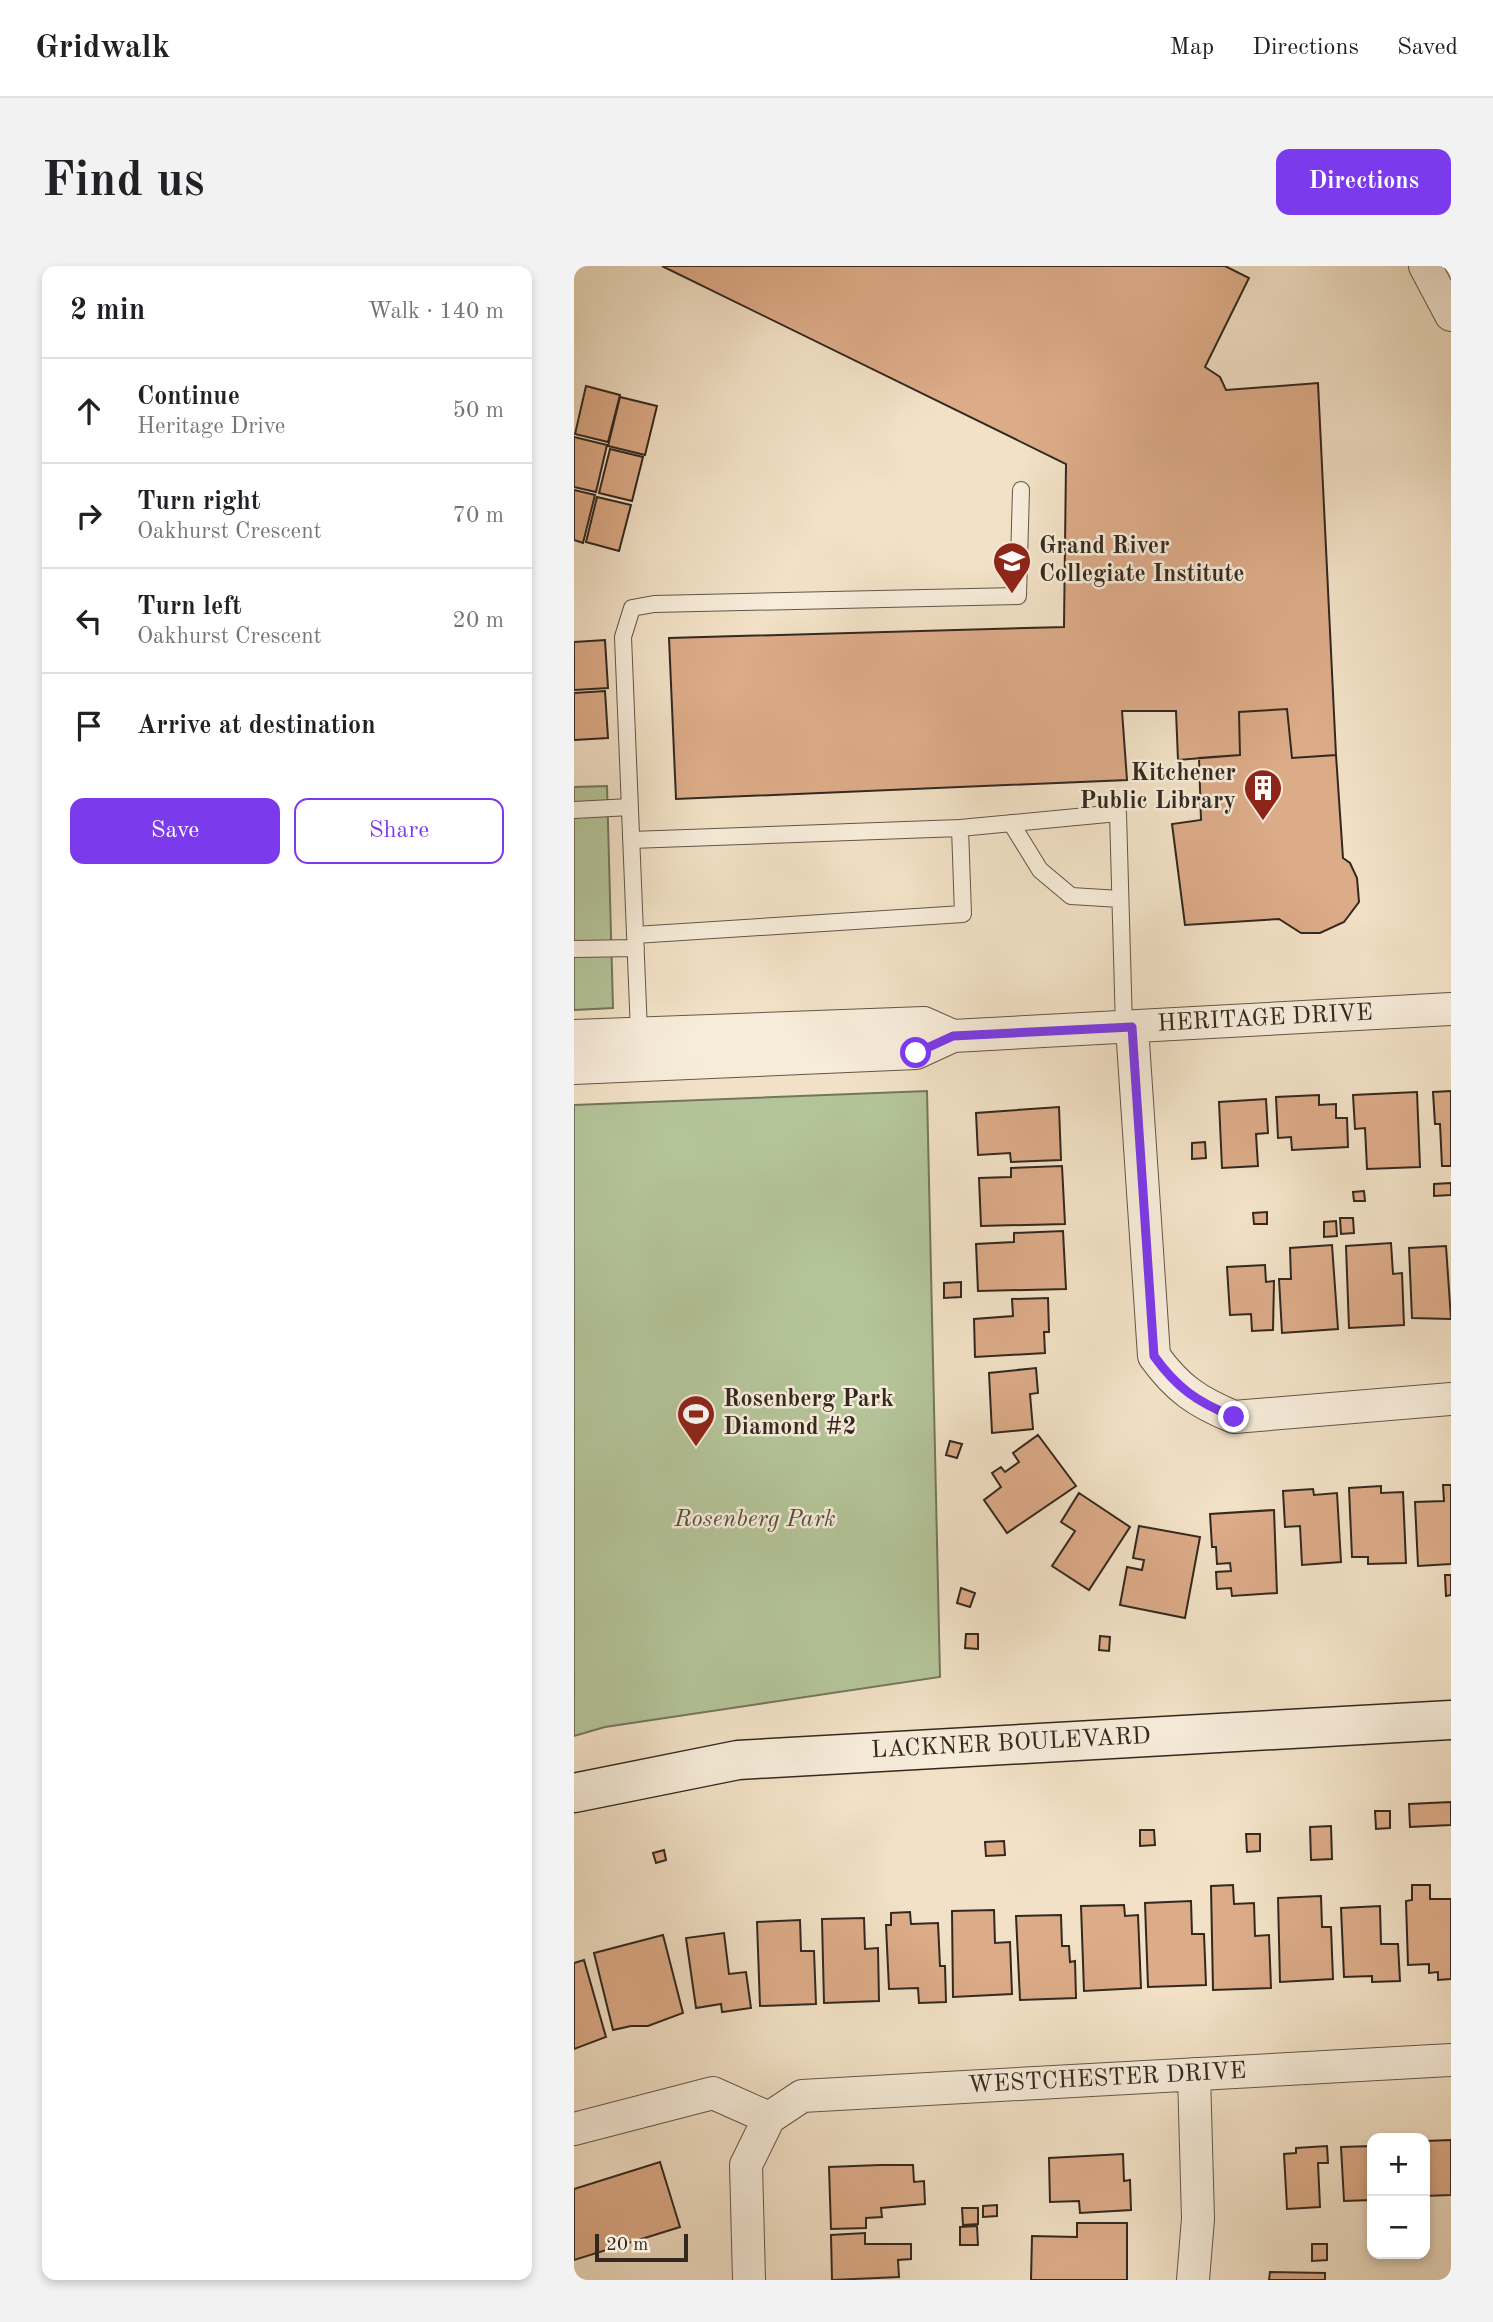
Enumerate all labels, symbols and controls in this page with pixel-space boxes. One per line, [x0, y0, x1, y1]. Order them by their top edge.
text: Gridwalk [35, 32, 170, 65]
text: Map [1170, 36, 1214, 60]
text: Directions [1252, 36, 1359, 60]
text: Saved [1397, 36, 1458, 60]
button: Directions [1276, 149, 1451, 215]
text: Find us [42, 158, 205, 207]
text: 2 min [70, 296, 145, 326]
text: Walk · 140 m [368, 300, 504, 323]
text: Continue [137, 384, 240, 410]
icon: ahead [70, 392, 108, 430]
text: 50 m [453, 399, 504, 422]
text: Heritage Drive [137, 415, 285, 438]
text: Turn right [137, 489, 260, 515]
icon: right [70, 497, 108, 535]
text: 70 m [453, 504, 504, 527]
text: Oakhurst Crescent [137, 520, 322, 543]
place label: Grand River Collegiate Institute [1039, 535, 1245, 587]
school or university icon: Grand River Collegiate Institute [991, 540, 1033, 595]
text: Turn left [137, 594, 242, 620]
icon: left [70, 602, 108, 640]
text: 20 m [453, 609, 504, 632]
text: Oakhurst Crescent [137, 625, 322, 648]
icon: arrive [70, 707, 108, 745]
text: Arrive at destination [137, 713, 376, 739]
place label: Kitchener Public Library [1079, 762, 1236, 814]
building icon: Kitchener Public Library [1242, 767, 1284, 822]
button: Save [70, 798, 280, 864]
button: Share [294, 798, 504, 864]
street label: HERITAGE DRIVE [1157, 1001, 1373, 1037]
route start [900, 1037, 931, 1068]
place label: Rosenberg Park Diamond #2 [723, 1388, 894, 1440]
sports icon: Rosenberg Park Diamond #2 [675, 1393, 717, 1448]
route end [1218, 1401, 1249, 1432]
park label: Rosenberg Park [673, 1508, 836, 1532]
street label: LACKNER BOULEVARD [871, 1725, 1151, 1763]
street label: WESTCHESTER DRIVE [967, 2060, 1247, 2098]
map controls [1367, 2133, 1430, 2259]
button: + [1367, 2133, 1430, 2196]
button: − [1367, 2196, 1430, 2259]
scale bar [595, 2231, 688, 2263]
text: 20 m [606, 2236, 648, 2255]

